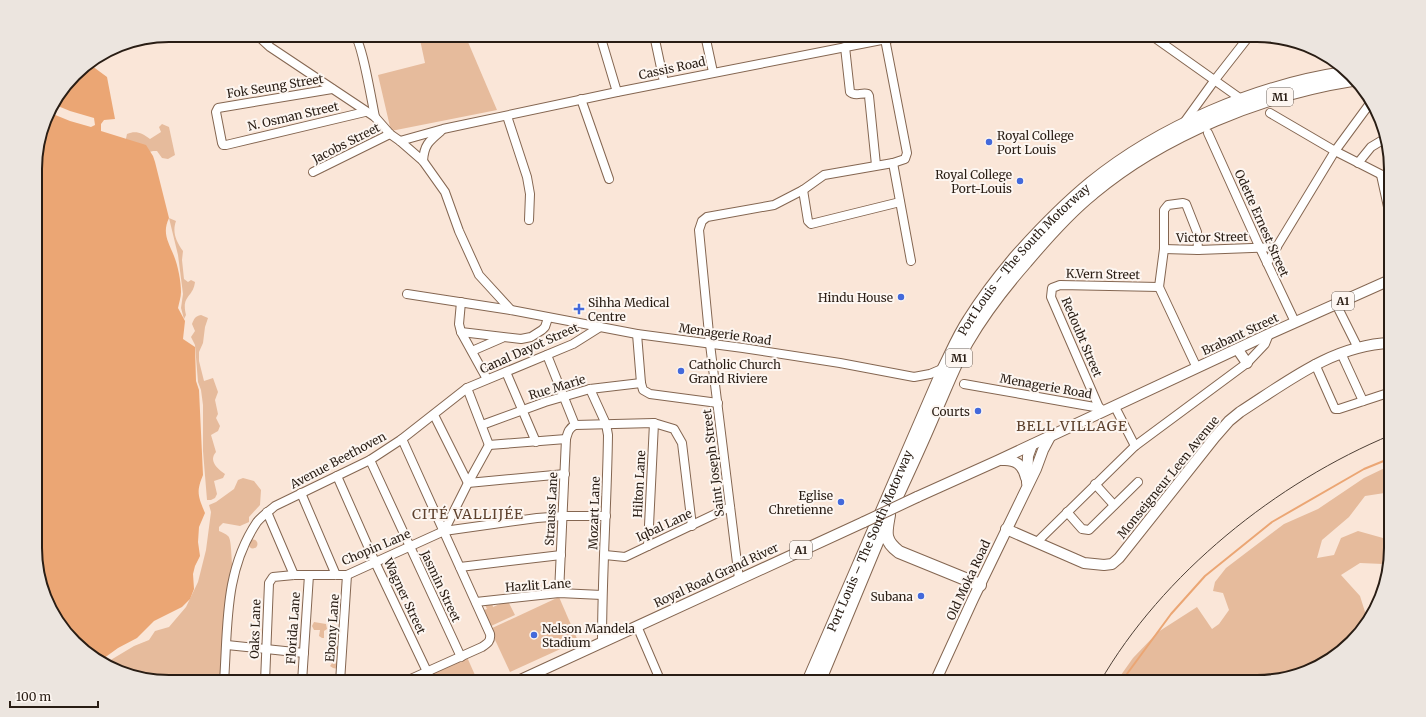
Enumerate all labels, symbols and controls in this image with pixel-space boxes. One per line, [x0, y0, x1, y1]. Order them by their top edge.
street label: Cassis Road [637, 54, 707, 82]
street label: Fok Seung Street [226, 71, 325, 101]
road number: M1 [1267, 88, 1293, 106]
street label: N. Osman Street [246, 98, 340, 134]
street label: Jacobs Street [309, 119, 383, 167]
place label: Royal College Port Louis [997, 128, 1074, 157]
marker: Royal College Port Louis [984, 137, 994, 147]
place label: Royal College Port-Louis [935, 167, 1012, 196]
street label: Odette Ernest Street [1232, 167, 1293, 279]
marker: Royal College Port-Louis [1015, 176, 1025, 186]
street label: Port Louis – The South Motorway [954, 180, 1093, 338]
street label: Victor Street [1175, 229, 1248, 245]
street label: K.Vern Street [1066, 266, 1141, 282]
place label: Hindu House [818, 290, 893, 305]
marker: Hindu House [896, 292, 906, 302]
road number: A1 [1332, 292, 1354, 310]
place label: Sihha Medical Centre [588, 295, 670, 324]
street label: Redoubt Street [1058, 295, 1106, 380]
marker: Sihha Medical Centre [573, 303, 585, 315]
street label: Brabant Street [1199, 310, 1281, 358]
street label: Canal Dayot Street [477, 319, 581, 376]
street label: Menagerie Road [678, 320, 772, 348]
road number: M1 [946, 349, 972, 367]
place label: Catholic Church Grand Riviere [689, 357, 781, 386]
marker: Catholic Church Grand Riviere [676, 366, 686, 376]
street label: Rue Marie [527, 371, 587, 403]
street label: Menagerie Road [999, 371, 1093, 401]
place label: Courts [932, 404, 970, 419]
marker: Courts [973, 406, 983, 416]
street label: Saint Joseph Street [699, 408, 727, 518]
street label: Monseigneur Leen Avenue [1114, 413, 1222, 541]
district label: BELL VILLAGE [1016, 417, 1128, 435]
street label: Avenue Beethoven [287, 428, 389, 492]
street label: Port Louis – The South Motorway [823, 448, 915, 634]
street label: Hilton Lane [630, 450, 648, 518]
street label: Strauss Lane [542, 472, 560, 546]
street label: Mozart Lane [585, 476, 603, 550]
place label: Eglise Chretienne [769, 488, 833, 517]
marker: Eglise Chretienne [836, 497, 846, 507]
district label: CITÉ VALLIJÉE [412, 505, 524, 523]
street label: Iqbal Lane [634, 506, 694, 544]
street label: Chopin Lane [339, 526, 413, 568]
street label: Old Moka Road [943, 537, 993, 623]
street label: Royal Road Grand River [651, 539, 781, 610]
road number: A1 [790, 541, 812, 559]
street label: Jasmin Street [417, 547, 464, 624]
street label: Wagner Street [380, 555, 429, 637]
street label: Hazlit Lane [505, 575, 571, 595]
place label: Subana [871, 589, 914, 604]
street label: Florida Lane [283, 591, 303, 665]
marker: Subana [916, 591, 926, 601]
street label: Ebony Lane [322, 594, 342, 662]
street label: Oaks Lane [246, 599, 264, 659]
place label: Nelson Mandela Stadium [542, 621, 635, 650]
marker: Nelson Mandela Stadium [529, 630, 539, 640]
scale bar [10, 683, 98, 709]
text: 100 m [16, 689, 51, 704]

